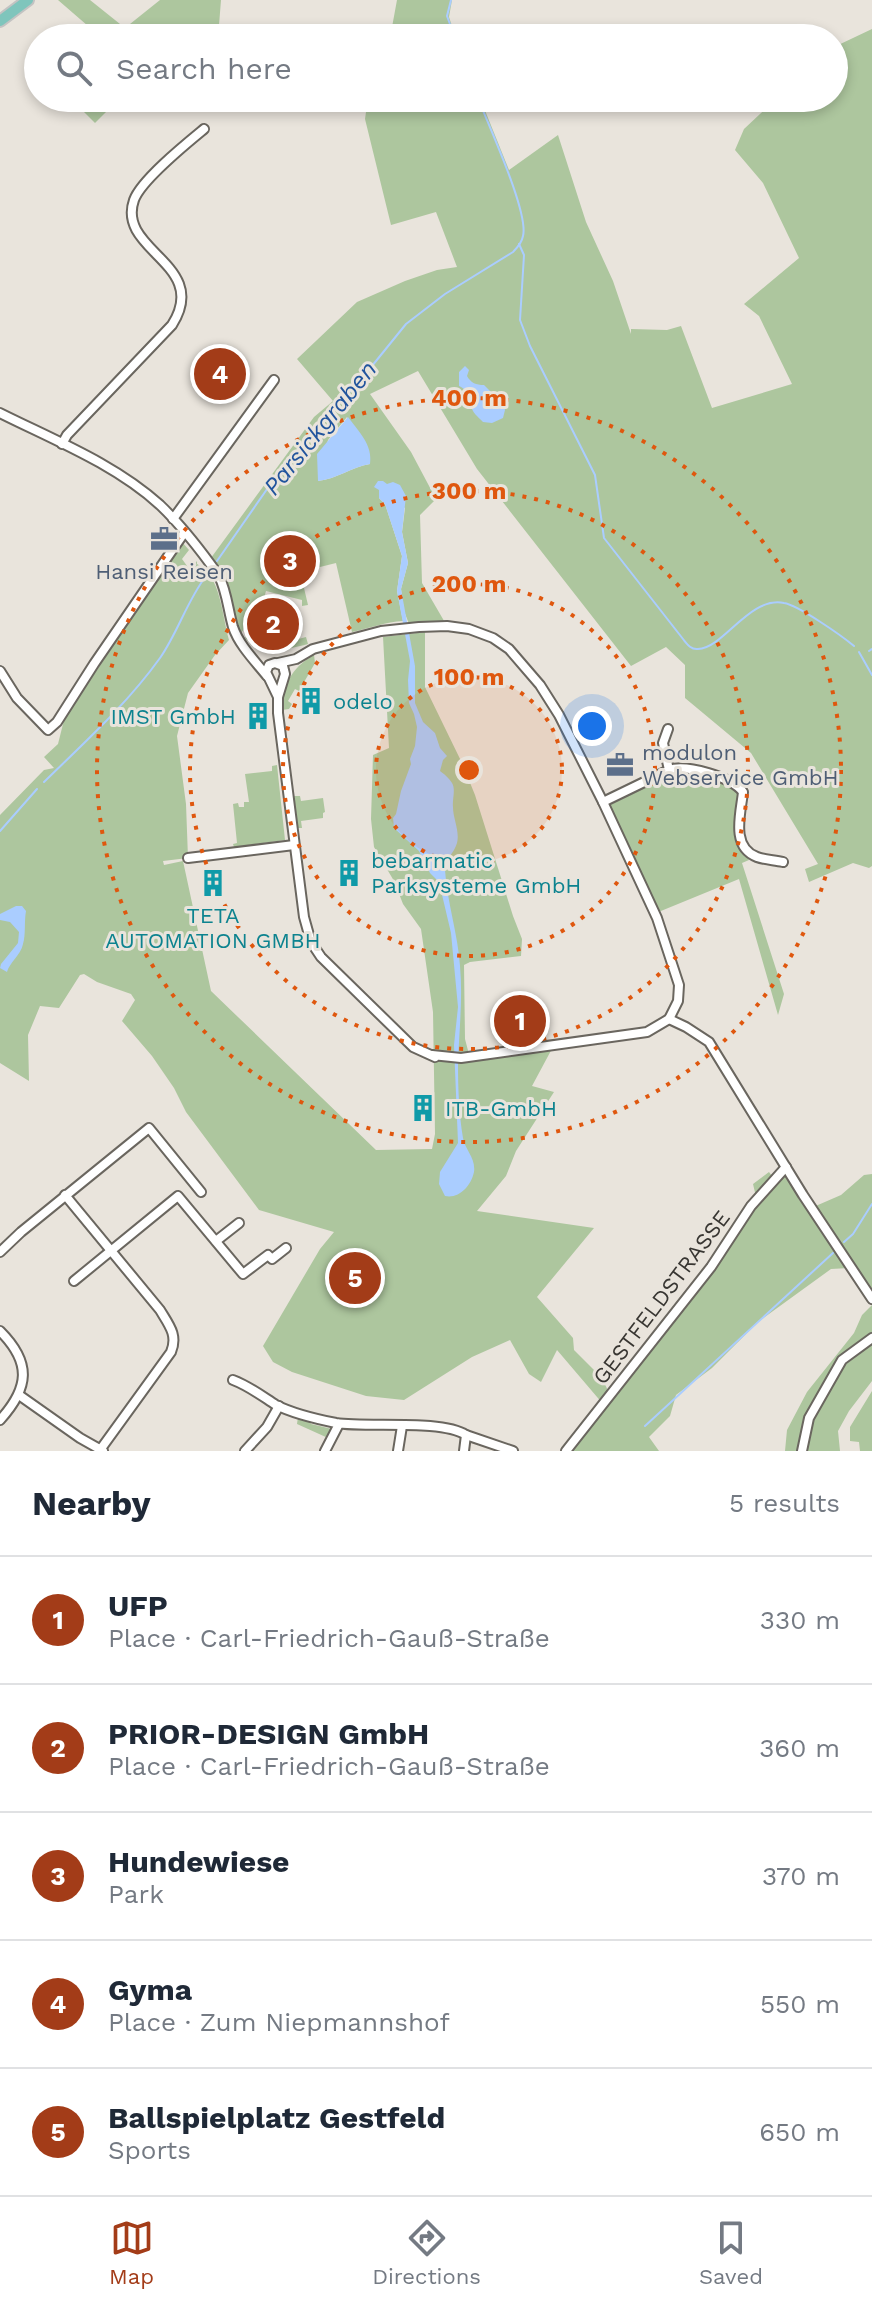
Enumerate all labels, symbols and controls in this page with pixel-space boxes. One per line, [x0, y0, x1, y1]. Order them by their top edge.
search box [24, 24, 848, 112]
icon: search [52, 46, 96, 90]
text: Search here [116, 51, 292, 86]
pin: 4 [194, 344, 246, 404]
water label: Parsickgraben [258, 356, 382, 500]
text: 400 m [431, 384, 507, 412]
text: 300 m [432, 477, 506, 505]
office icon: Hansi Reisen [149, 524, 179, 554]
pin: 3 [264, 531, 316, 591]
place label: Hansi Reisen [95, 559, 233, 584]
text: 200 m [432, 570, 506, 598]
pin: 2 [247, 594, 299, 654]
text: 100 m [434, 663, 504, 691]
building icon: odelo [296, 686, 326, 716]
place label: odelo [333, 689, 393, 714]
building icon: IMST GmbH [243, 701, 273, 731]
place label: IMST GmbH [110, 704, 236, 729]
your location [572, 706, 612, 746]
place label: modulon Webservice GmbH [642, 740, 839, 790]
office icon: modulon Webservice GmbH [605, 750, 635, 780]
centre of rings [455, 756, 483, 784]
place label: bebarmatic Parksysteme GmbH [371, 848, 581, 898]
building icon: bebarmatic Parksysteme GmbH [334, 858, 364, 888]
building icon: TETA AUTOMATION GMBH [198, 868, 228, 898]
place label: TETA AUTOMATION GMBH [105, 903, 321, 953]
pin: 1 [494, 991, 546, 1051]
building icon: ITB-GmbH [408, 1093, 438, 1123]
place label: ITB-GmbH [445, 1096, 557, 1121]
street label: GESTFELDSTRASSE [588, 1205, 735, 1389]
pin: 5 [329, 1248, 381, 1308]
text: Nearby [32, 1483, 151, 1523]
text: 5 results [729, 1488, 840, 1518]
text: UFP [108, 1588, 168, 1623]
text: 1 [52, 1605, 64, 1635]
text: 330 m [760, 1605, 840, 1635]
text: Place · Carl-Friedrich-Gauß-Straße [108, 1623, 550, 1653]
text: PRIOR-DESIGN GmbH [108, 1716, 429, 1751]
text: 2 [50, 1733, 66, 1763]
text: 360 m [759, 1733, 840, 1763]
text: Place · Carl-Friedrich-Gauß-Straße [108, 1751, 550, 1781]
text: Hundewiese [108, 1844, 289, 1879]
text: 3 [50, 1861, 66, 1891]
text: 370 m [762, 1861, 840, 1891]
text: Park [108, 1879, 164, 1909]
text: Gyma [108, 1972, 192, 2007]
text: 4 [50, 1989, 66, 2019]
text: 550 m [760, 1989, 840, 2019]
text: Place · Zum Niepmannshof [108, 2007, 450, 2037]
text: Ballspielplatz Gestfeld [108, 2100, 445, 2135]
text: 5 [50, 2117, 66, 2147]
text: 650 m [759, 2117, 840, 2147]
text: Sports [108, 2135, 191, 2165]
tab: Map [109, 2216, 154, 2289]
tab: Directions [372, 2216, 481, 2289]
tab: Saved [699, 2216, 763, 2289]

